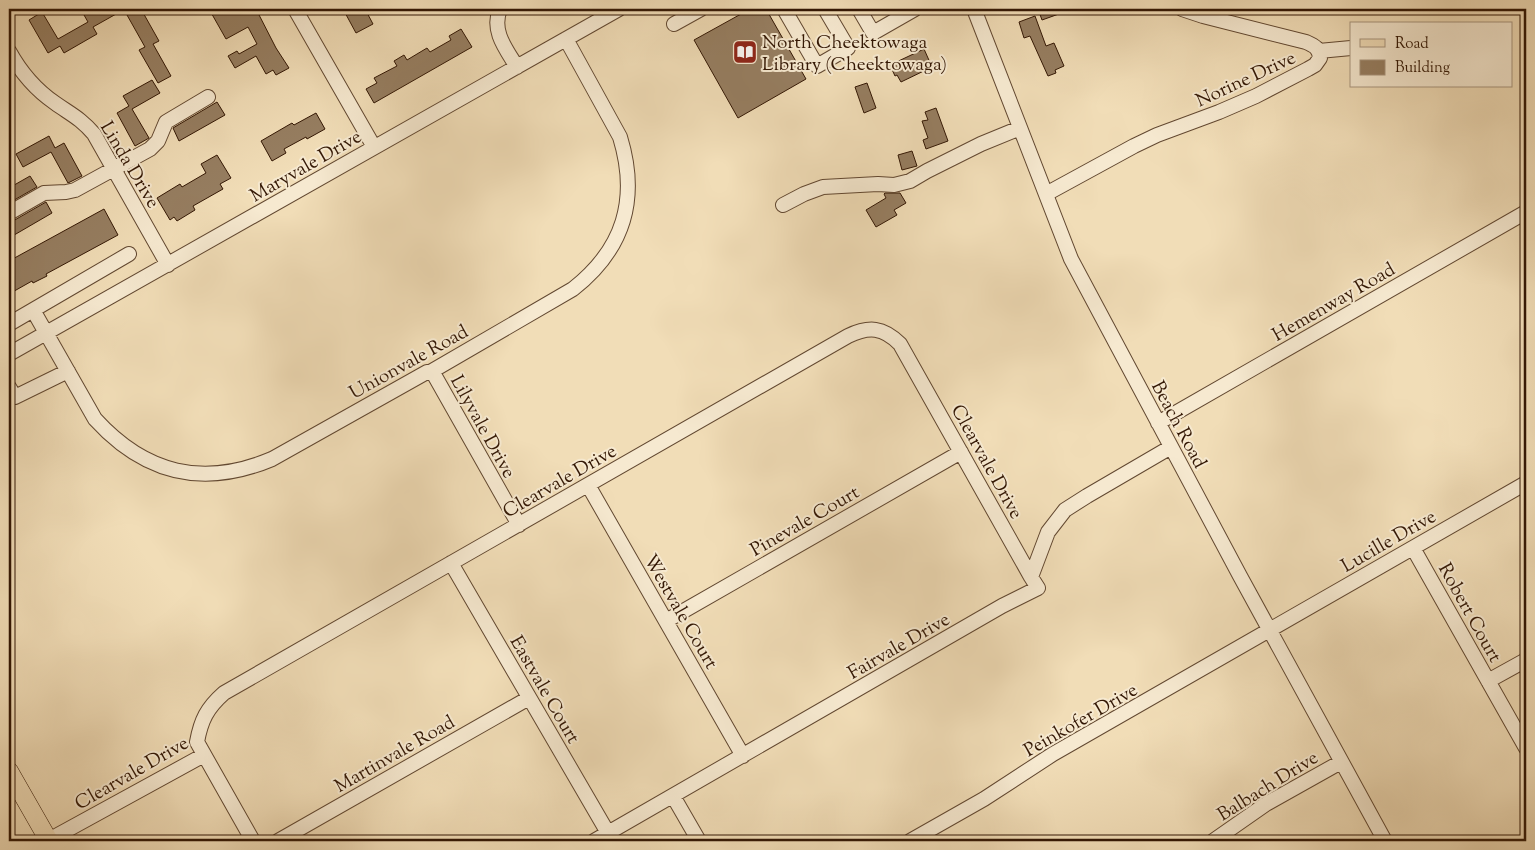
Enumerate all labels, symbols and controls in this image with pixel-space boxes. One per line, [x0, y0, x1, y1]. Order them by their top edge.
legend [1350, 22, 1512, 88]
place label: North Cheektowaga Library (Cheektowaga) [762, 30, 947, 79]
text: Road [1395, 34, 1429, 55]
library icon: North Cheektowaga Library (Cheektowaga) [732, 39, 758, 65]
street label: Norine Drive [1192, 45, 1301, 115]
text: Building [1395, 58, 1450, 79]
street label: Linda Drive [92, 117, 166, 214]
street label: Maryvale Drive [245, 124, 367, 210]
street label: Hemenway Road [1268, 257, 1401, 349]
street label: Unionvale Road [345, 319, 474, 407]
street label: Lilyvale Drive [442, 371, 521, 484]
street label: Beach Road [1143, 377, 1212, 474]
street label: Clearvale Drive [943, 400, 1029, 525]
street label: Clearvale Drive [498, 439, 622, 526]
street label: Pinevale Court [746, 480, 865, 564]
street label: Lucille Drive [1337, 504, 1442, 580]
street label: Westvale Court [636, 550, 724, 675]
street label: Robert Court [1430, 559, 1508, 668]
street label: Fairvale Drive [843, 607, 955, 687]
street label: Eastvale Court [502, 631, 586, 750]
street label: Peinkofer Drive [1019, 677, 1143, 765]
street label: Martinvale Road [330, 710, 461, 801]
street label: Clearvale Drive [70, 731, 194, 818]
street label: Balbach Drive [1213, 745, 1324, 829]

